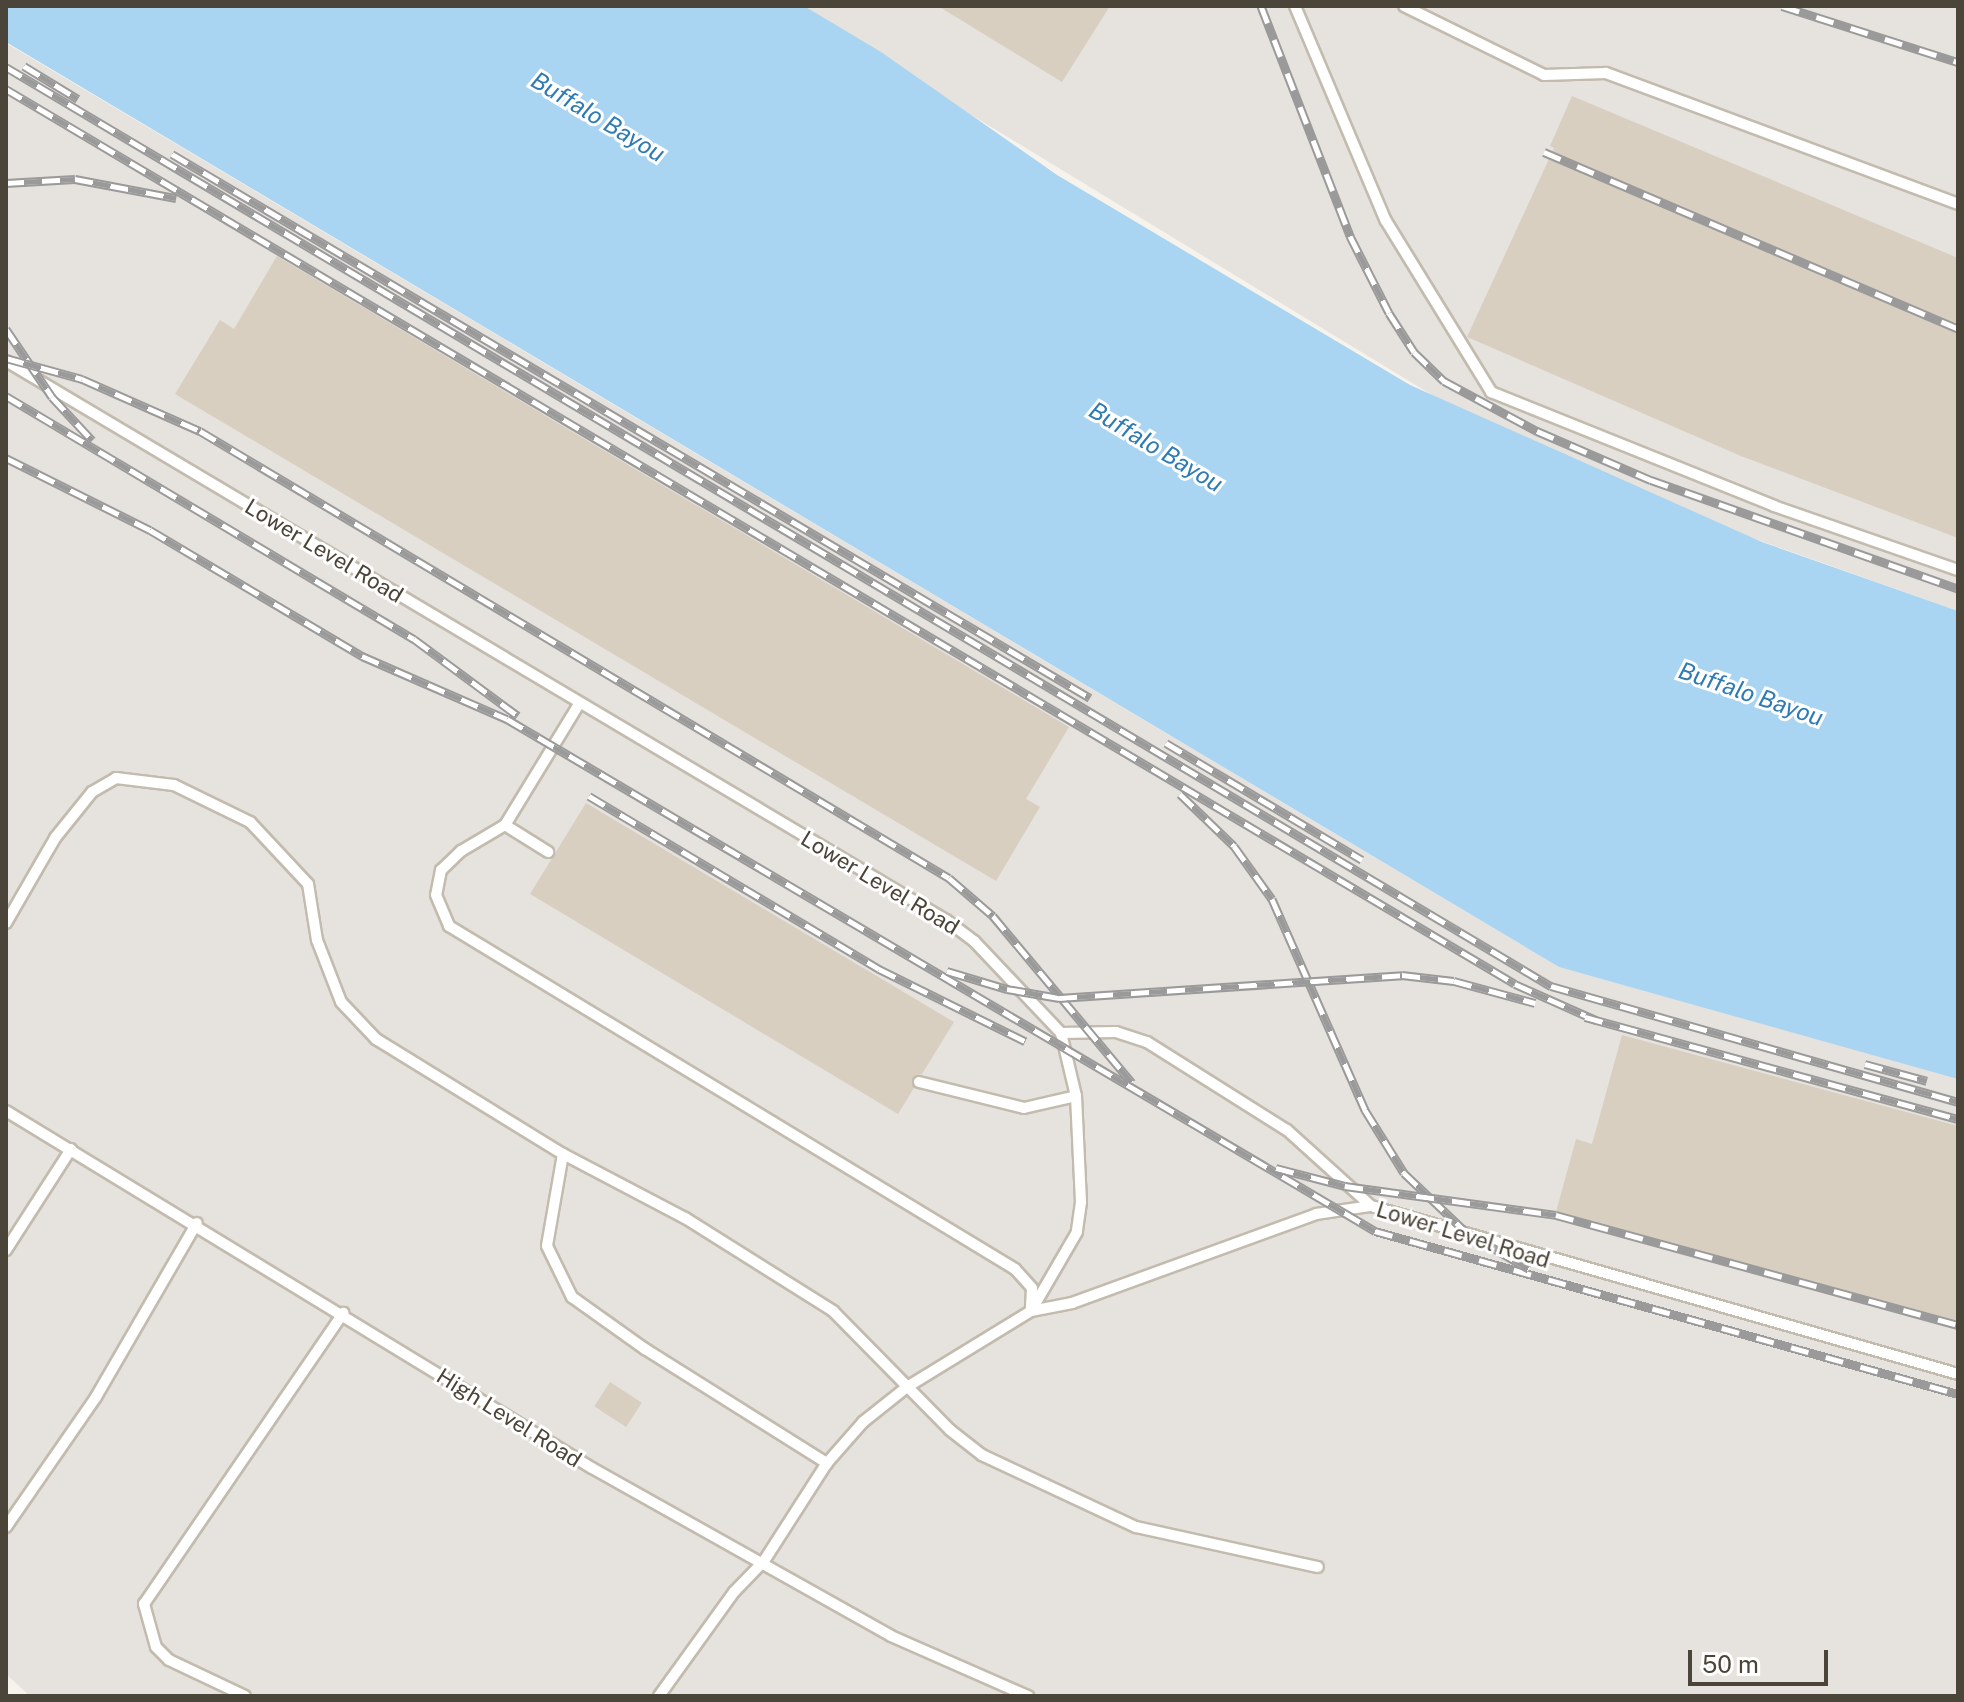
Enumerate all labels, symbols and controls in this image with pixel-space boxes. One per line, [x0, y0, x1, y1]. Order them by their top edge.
water label: Buffalo Bayou [526, 66, 670, 168]
water label: Buffalo Bayou [1084, 396, 1228, 498]
street label: Lower Level Road [240, 493, 408, 609]
water label: Buffalo Bayou [1675, 656, 1827, 732]
street label: Lower Level Road [796, 825, 964, 941]
street label: Lower Level Road [1373, 1196, 1553, 1274]
street label: High Level Road [432, 1363, 586, 1473]
scale bar [1692, 1634, 1832, 1684]
text: 50 m [1702, 1650, 1759, 1678]

